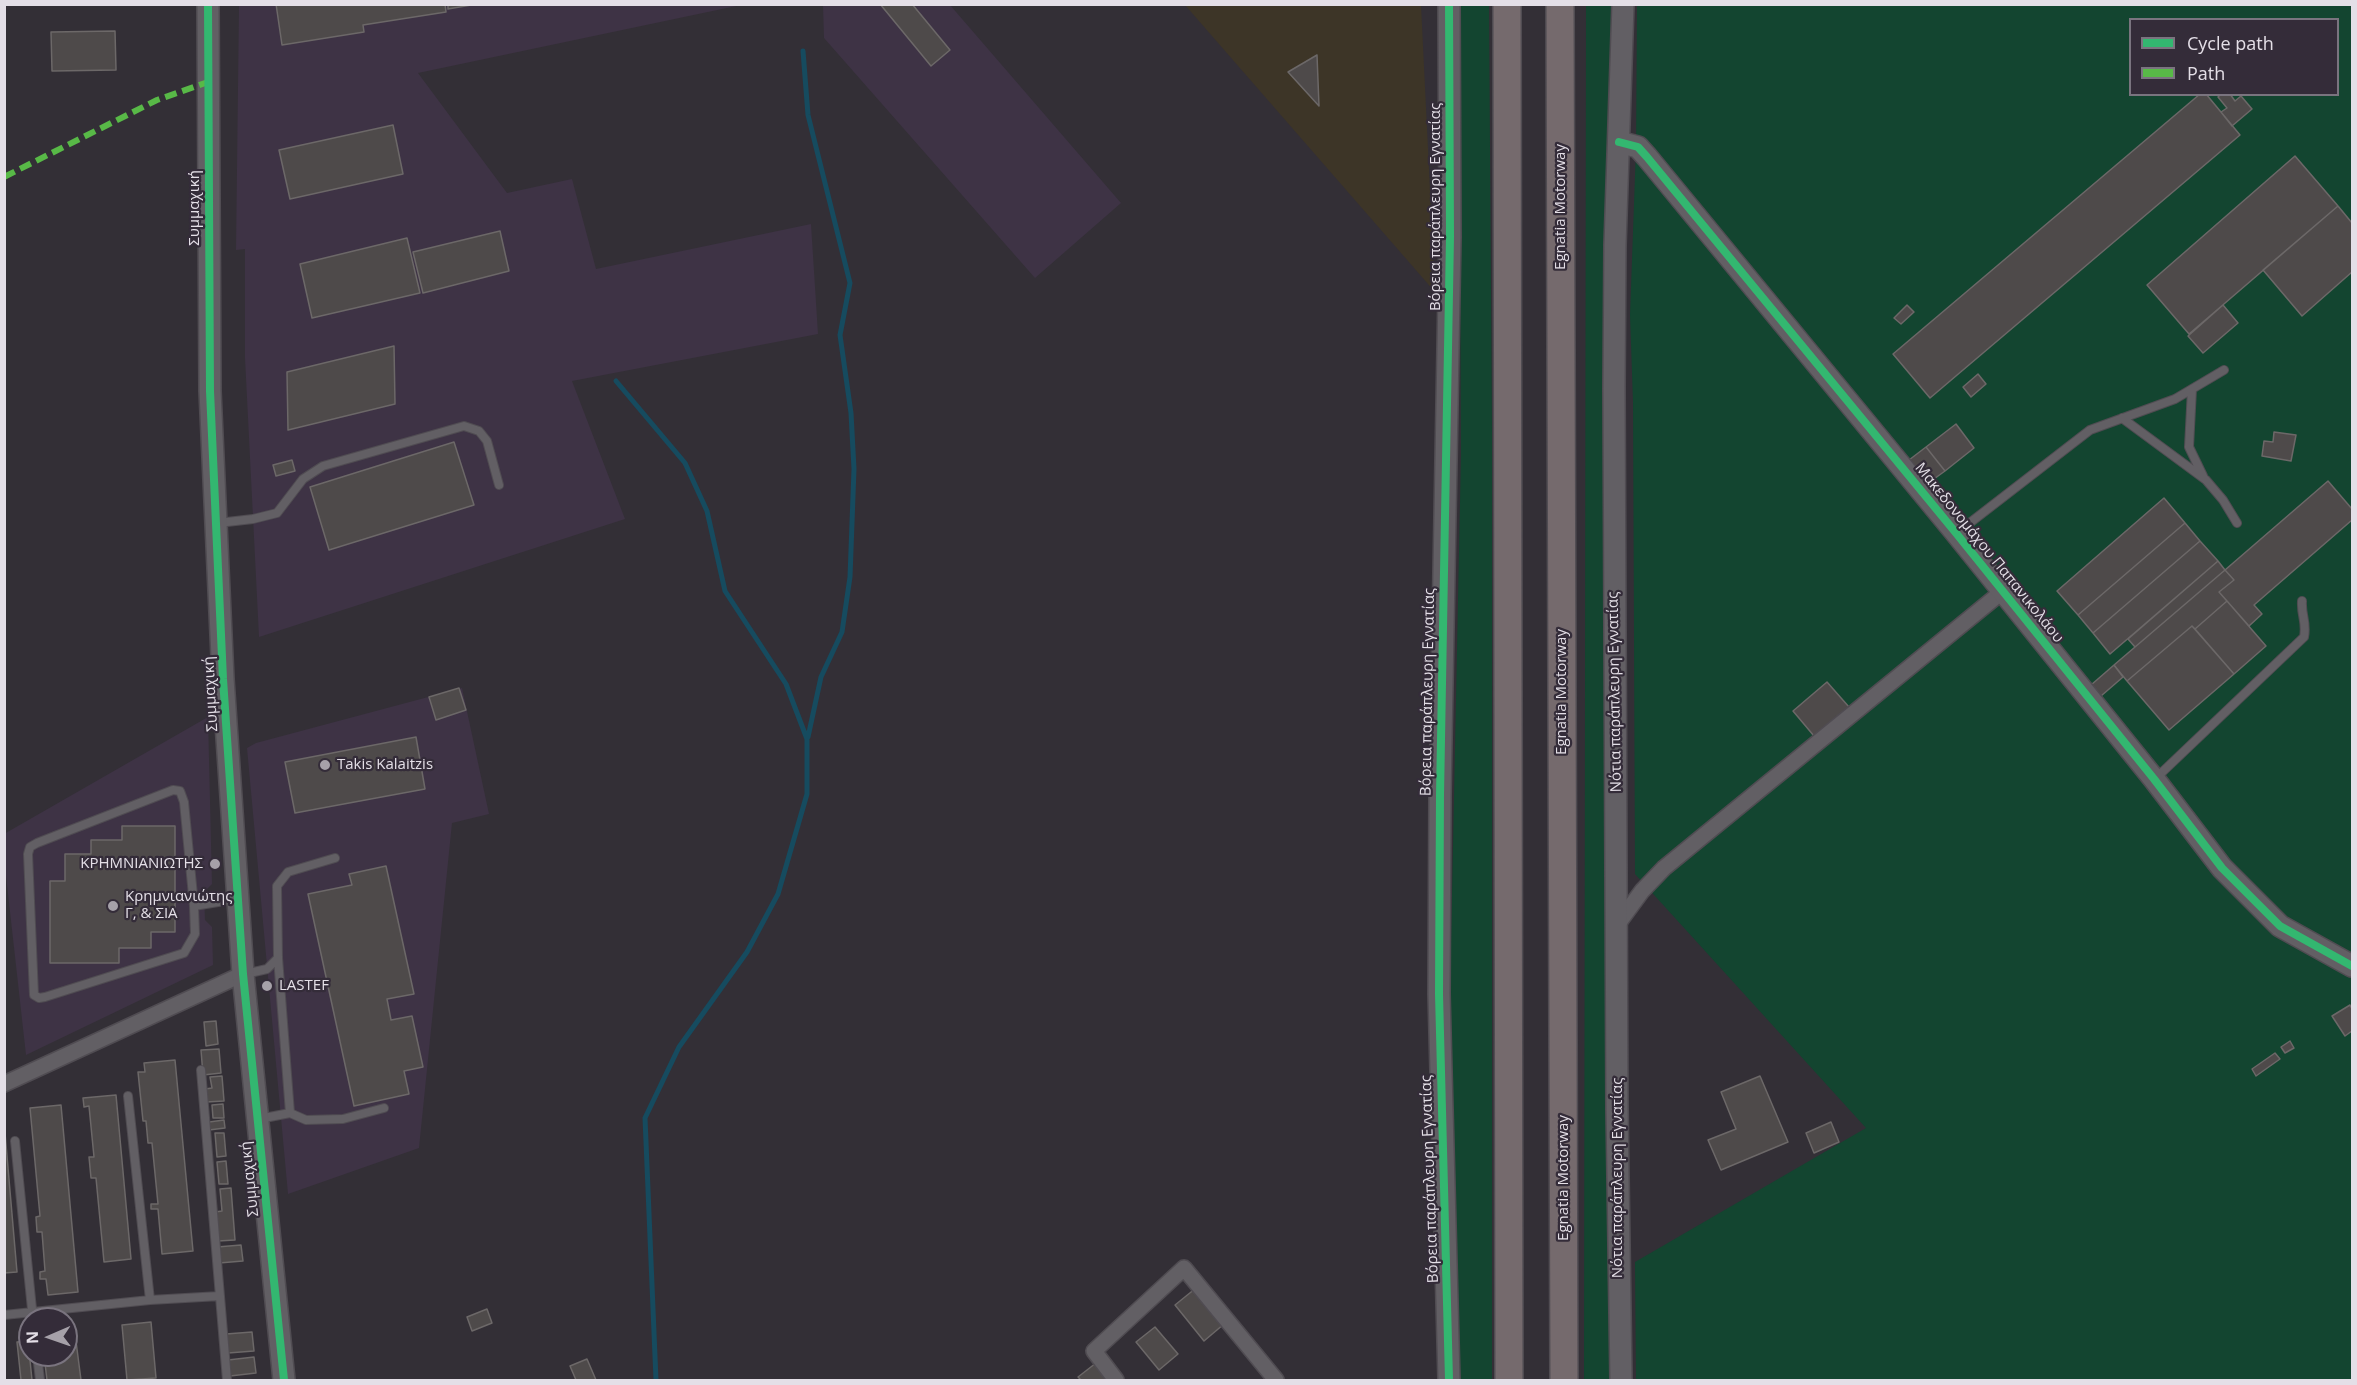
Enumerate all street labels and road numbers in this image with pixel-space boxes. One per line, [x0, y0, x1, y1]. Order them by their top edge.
street label: Βόρεια παράπλευρη Εγνατίας [1427, 103, 1445, 311]
street label: Egnatia Motorway [1552, 144, 1570, 270]
street label: Συμμαχική [186, 170, 204, 246]
street label: Μακεδονομάχου Παπανικολάου [1911, 460, 2067, 646]
street label: Βόρεια παράπλευρη Εγνατίας [1417, 588, 1439, 796]
street label: Νότια παράπλευρη Εγνατίας [1604, 591, 1626, 793]
street label: Egnatia Motorway [1553, 629, 1571, 755]
street label: Συμμαχική [200, 656, 222, 732]
street label: Βόρεια παράπλευρη Εγνατίας [1417, 1075, 1443, 1283]
street label: Νότια παράπλευρη Εγνατίας [1609, 1078, 1627, 1278]
street label: Egnatia Motorway [1555, 1115, 1573, 1241]
street label: Συμμαχική [237, 1140, 263, 1218]

